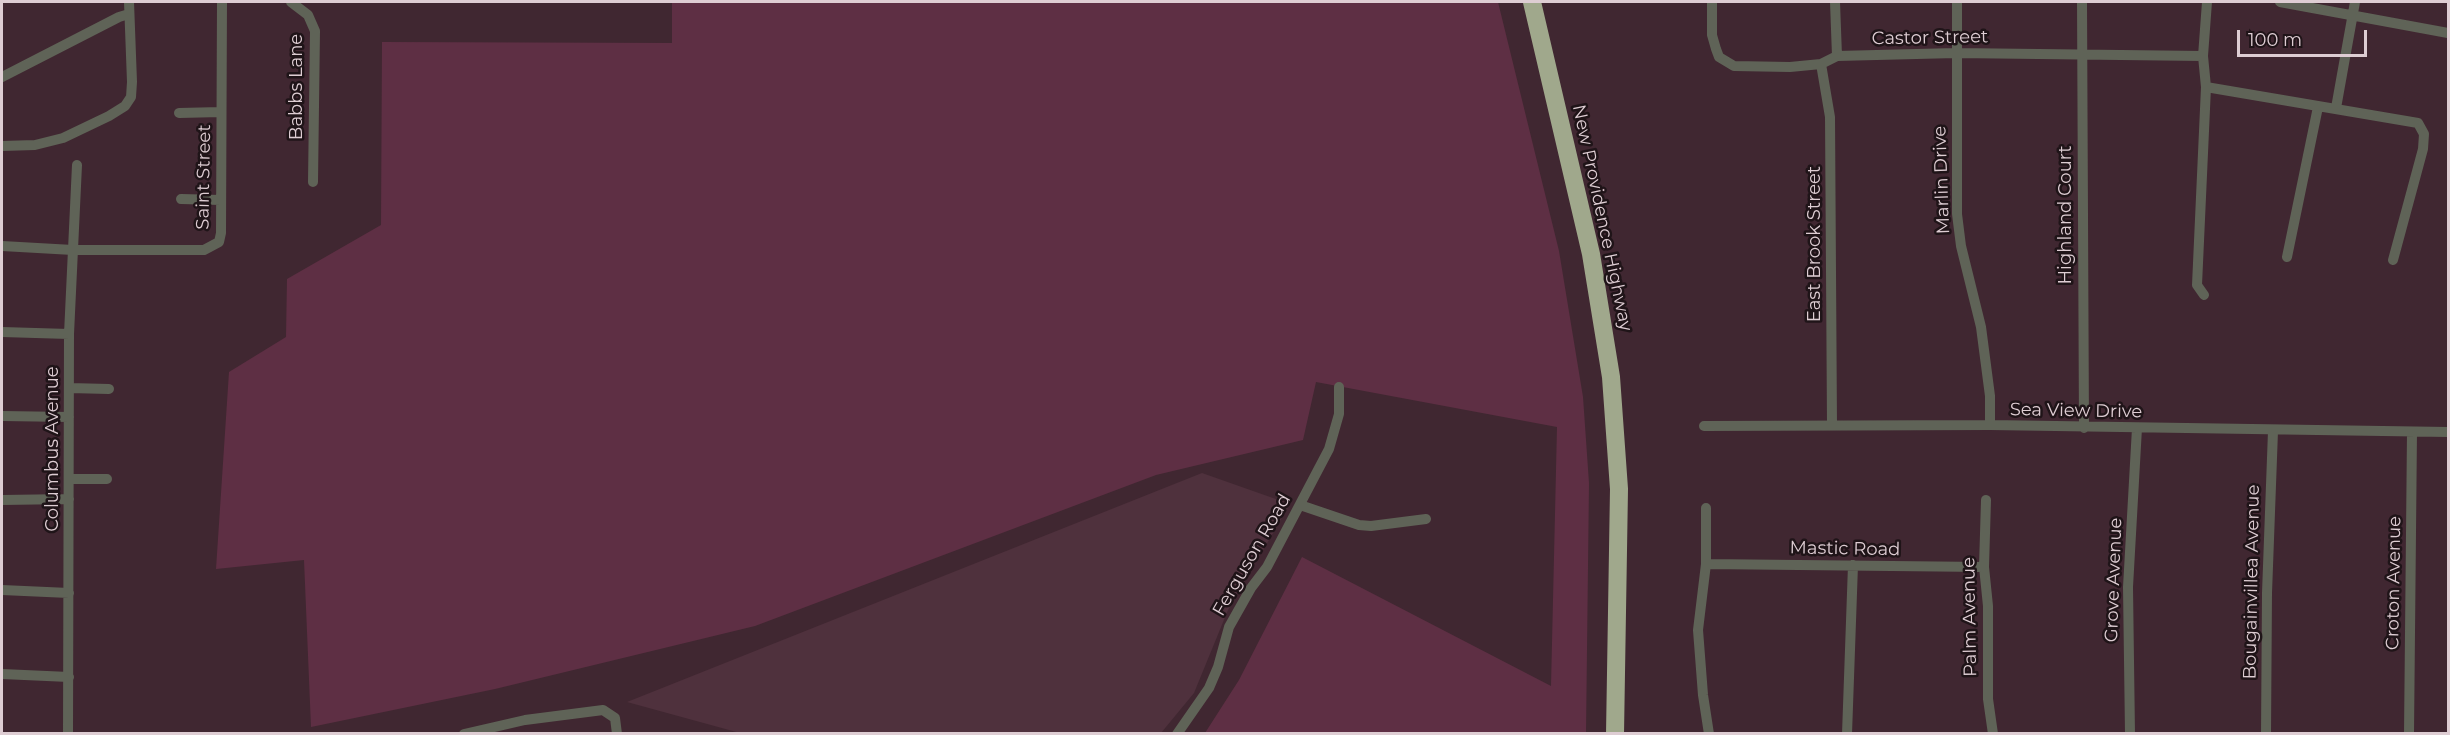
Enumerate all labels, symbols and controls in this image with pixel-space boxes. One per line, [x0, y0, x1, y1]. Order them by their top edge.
scale bar [2240, 18, 2370, 56]
street label: Castor Street [1872, 26, 1988, 50]
text: 100 m [2248, 29, 2302, 51]
street label: Babbs Lane [286, 34, 308, 140]
street label: New Providence Highway [1567, 103, 1637, 333]
street label: Saint Street [192, 124, 216, 230]
street label: Marlin Drive [1929, 125, 1955, 235]
street label: Highland Court [2055, 145, 2077, 285]
street label: East Brook Street [1804, 166, 1826, 322]
street label: Columbus Avenue [42, 366, 64, 532]
street label: Sea View Drive [2010, 399, 2142, 423]
street label: Bougainvillea Avenue [2240, 484, 2264, 680]
street label: Ferguson Road [1208, 490, 1296, 620]
street label: Croton Avenue [2382, 516, 2406, 650]
street label: Grove Avenue [2101, 517, 2127, 643]
street label: Mastic Road [1789, 537, 1901, 561]
street label: Palm Avenue [1958, 557, 1982, 677]

